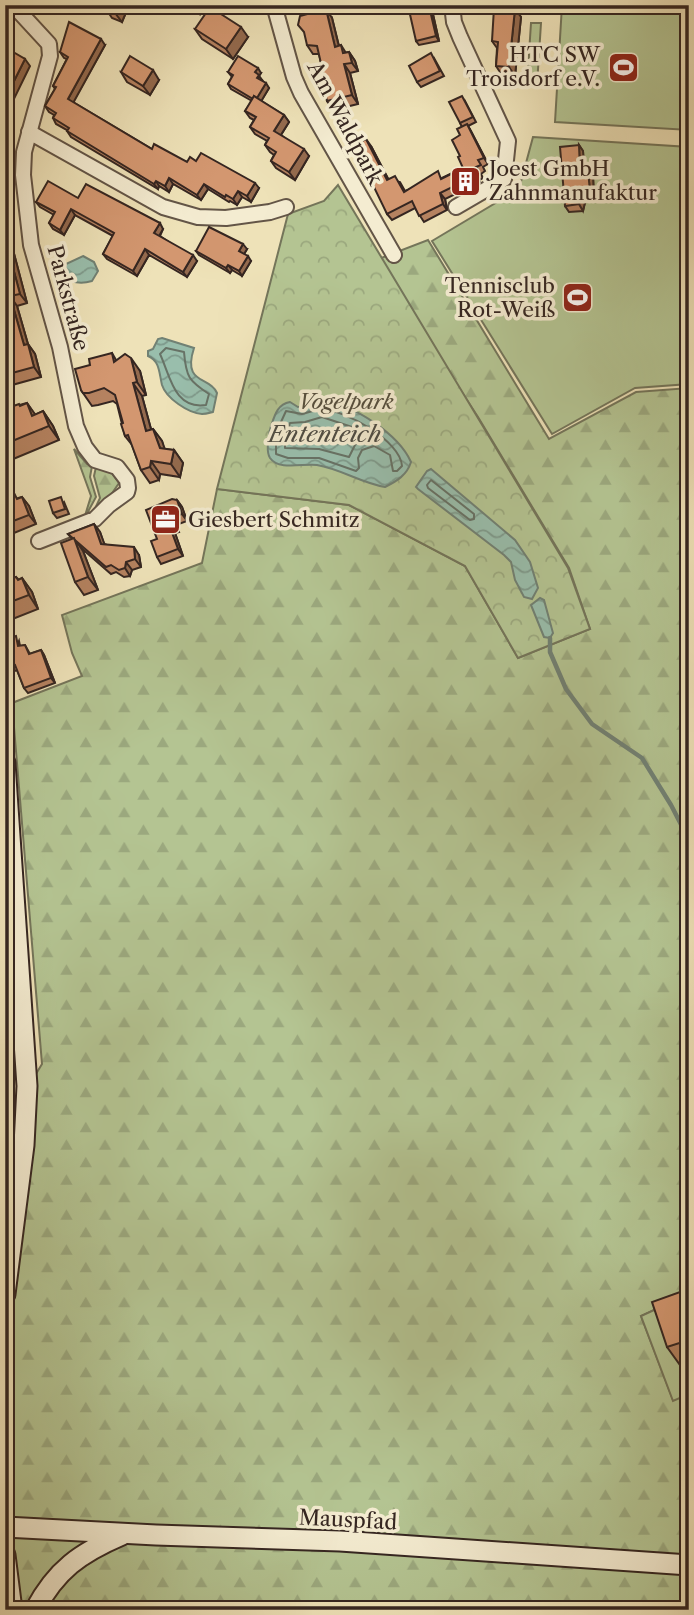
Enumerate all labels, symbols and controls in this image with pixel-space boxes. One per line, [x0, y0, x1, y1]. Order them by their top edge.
place label: HTC SW Troisdorf e.V. [466, 42, 601, 91]
sports icon: HTC SW Troisdorf e.V. [606, 50, 640, 84]
street label: Am Waldpark [302, 56, 389, 189]
place label: Joest GmbH Zahnmanufaktur [486, 156, 657, 205]
building icon: Joest GmbH Zahnmanufaktur [449, 164, 483, 198]
street label: Parkstraße [42, 242, 95, 353]
place label: Tennisclub Rot-Weiß [445, 273, 555, 322]
sports icon: Tennisclub Rot-Weiß [561, 281, 595, 315]
park label: Vogelpark [298, 389, 394, 414]
water label: Ententeich [267, 420, 381, 448]
office icon: Giesbert Schmitz [148, 503, 182, 537]
place label: Giesbert Schmitz [188, 507, 359, 532]
street label: Mauspfad [298, 1504, 398, 1535]

